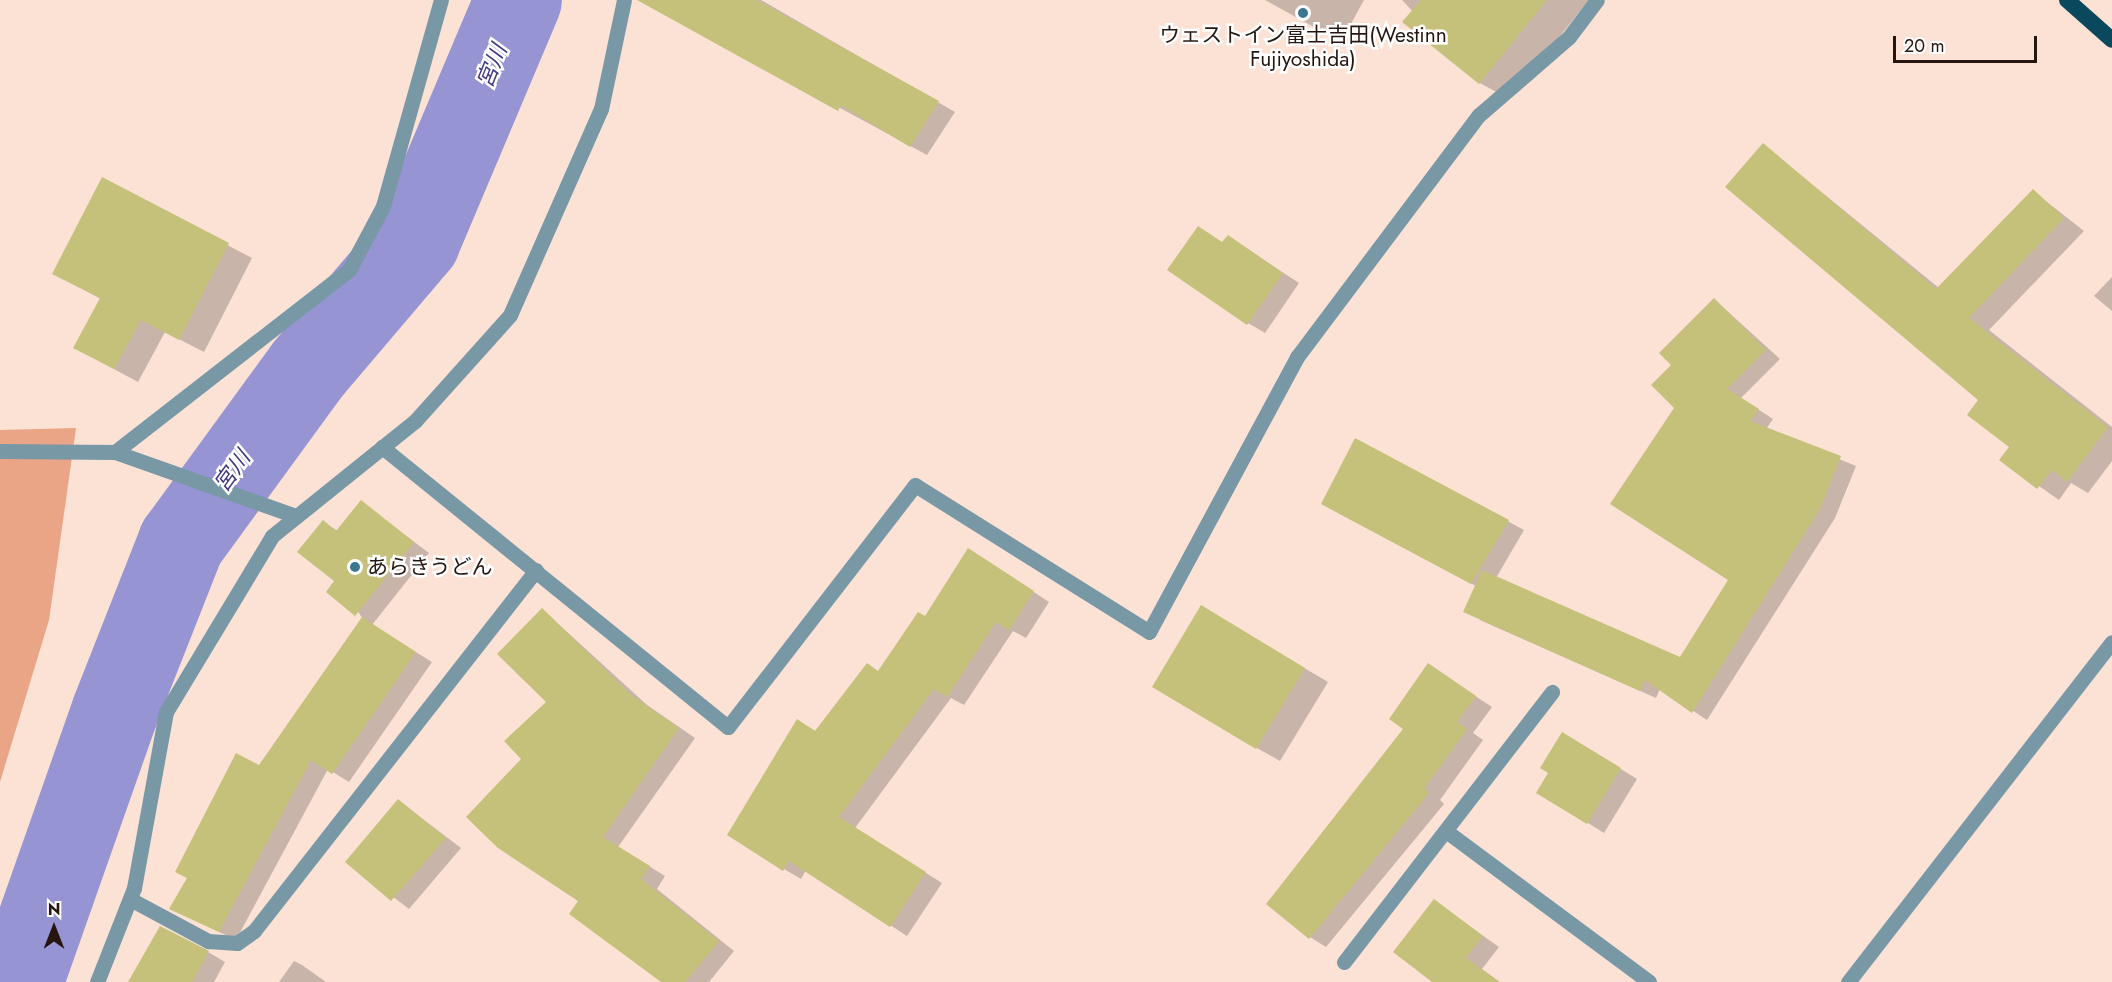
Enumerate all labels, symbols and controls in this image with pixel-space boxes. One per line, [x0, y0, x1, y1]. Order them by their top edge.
marker: ウェストイン富士吉田(Westinn Fujiyoshida) [1296, 6, 1310, 20]
place label: ウェストイン富士吉田(Westinn Fujiyoshida) [1159, 22, 1447, 72]
scale bar [1896, 24, 2040, 62]
text: 20 m [1904, 33, 1944, 59]
water label: 宮川 [472, 41, 512, 91]
water label: 宮川 [208, 445, 256, 497]
place label: あらきうどん [367, 554, 493, 580]
marker: あらきうどん [348, 560, 362, 574]
north arrow [24, 898, 84, 958]
text: N [48, 898, 60, 921]

